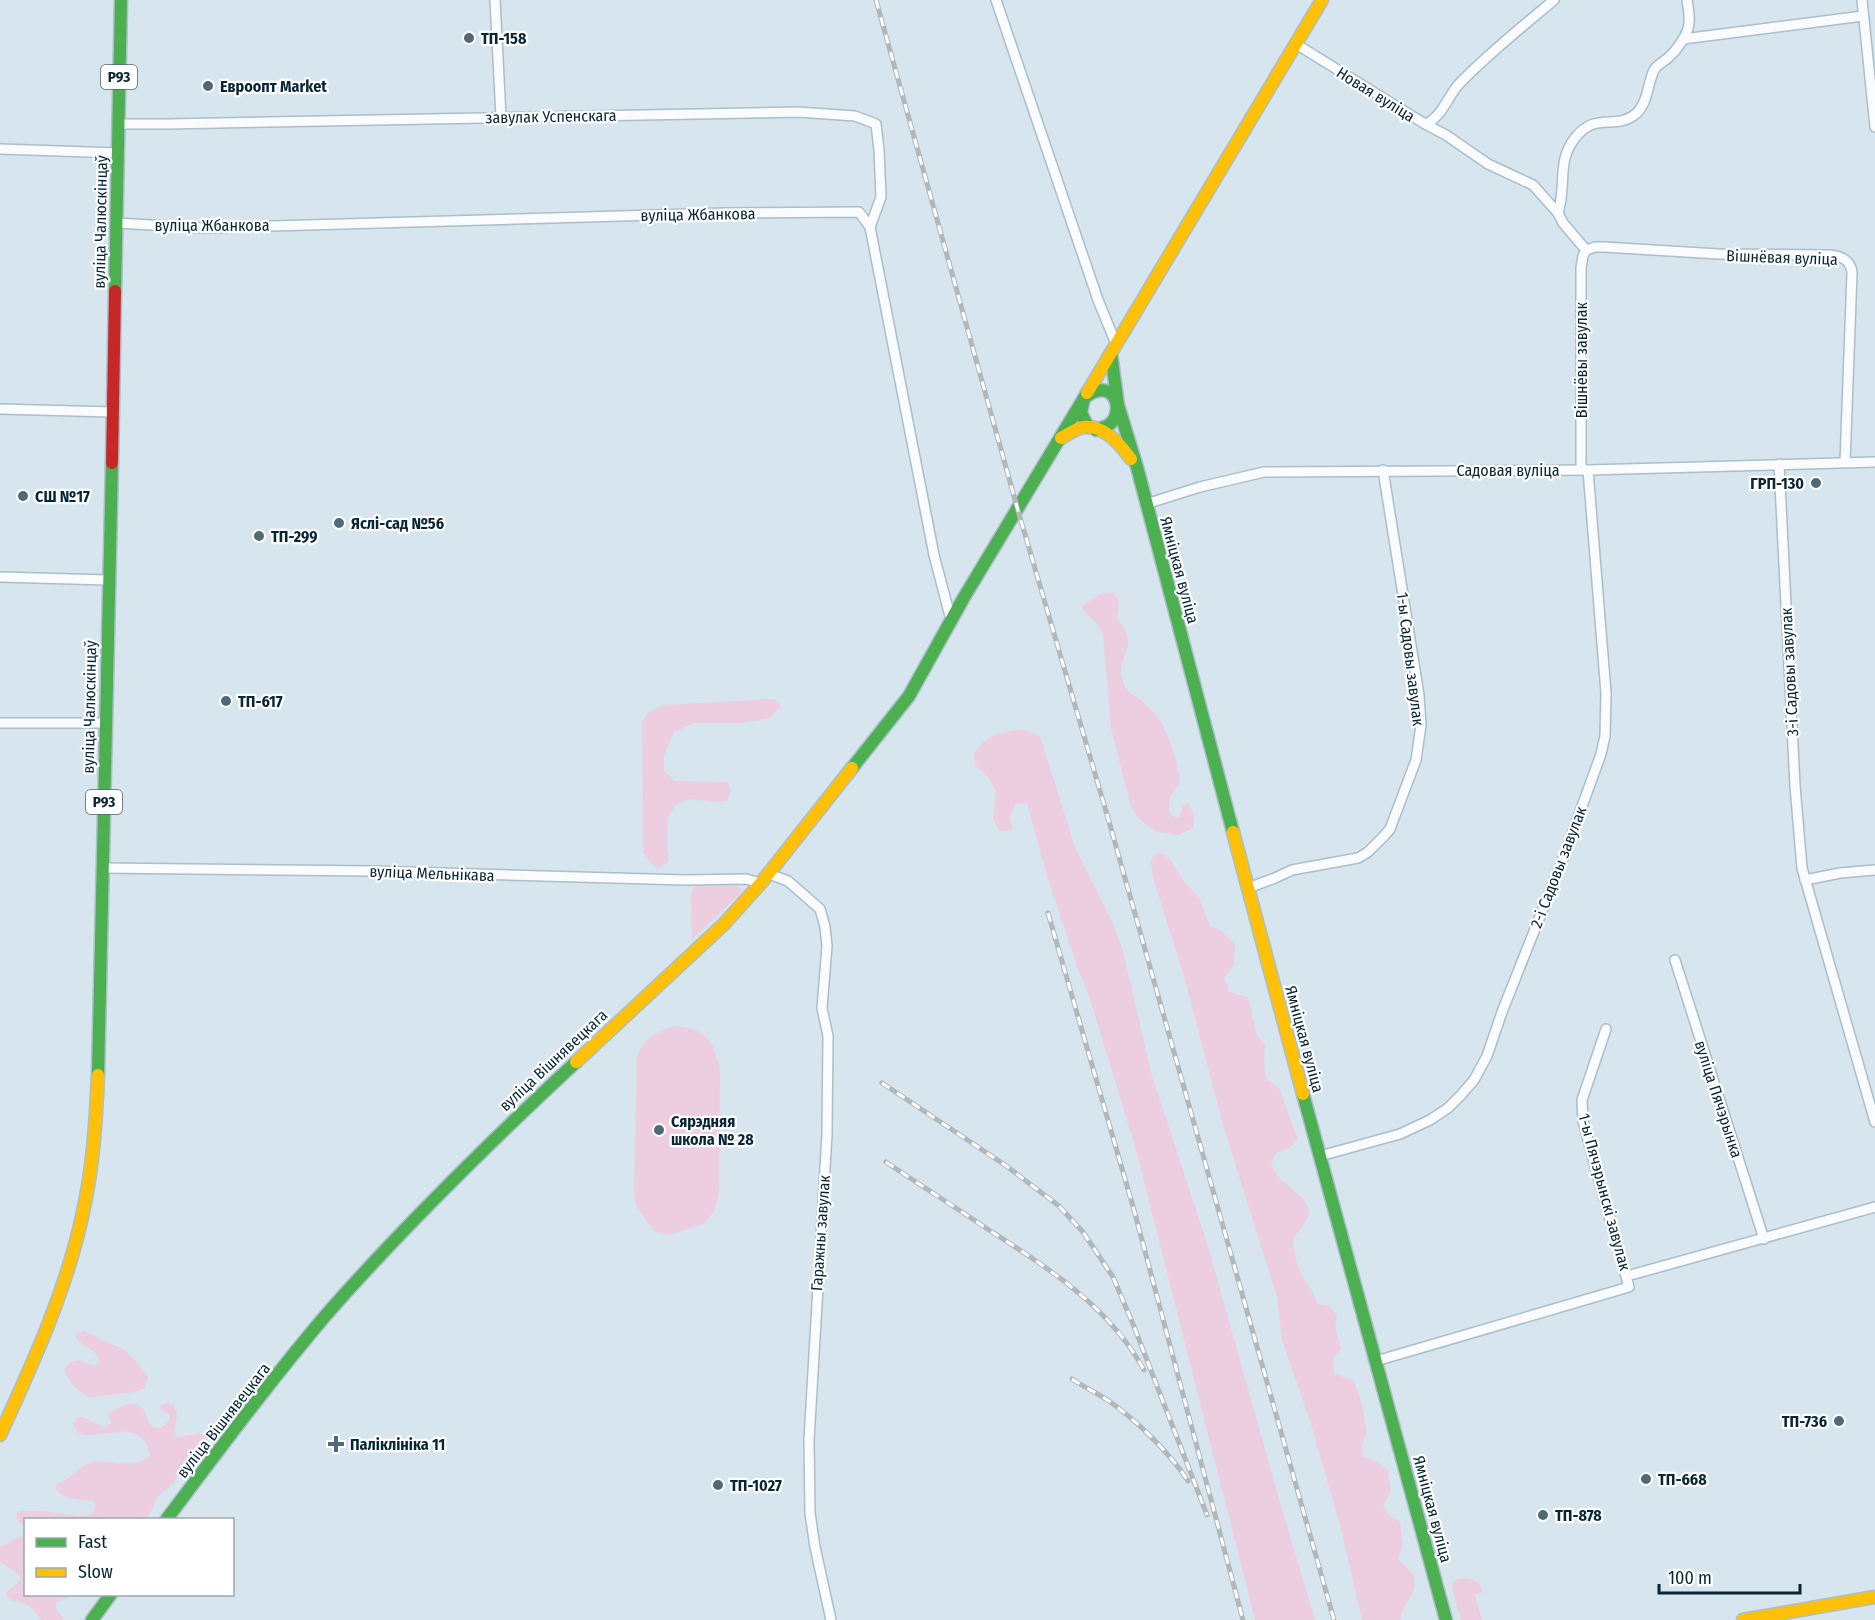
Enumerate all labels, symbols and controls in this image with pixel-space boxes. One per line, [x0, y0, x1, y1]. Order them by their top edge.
place label: ТП-158 [481, 29, 527, 48]
marker: ТП-158 [462, 31, 476, 45]
street label: Новая вуліца [1333, 63, 1419, 126]
road number: Р93 [101, 65, 137, 89]
place label: Евроопт Market [220, 77, 327, 96]
marker: Евроопт Market [201, 79, 215, 93]
street label: завулак Успенскага [485, 106, 617, 127]
street label: вуліца Чалюскінцаў [90, 154, 111, 289]
street label: вуліца Жбанкова [640, 204, 756, 225]
street label: вуліца Жбанкова [154, 216, 270, 235]
street label: Вішнёвая вуліца [1726, 246, 1838, 269]
street label: Вішнёвы завулак [1572, 301, 1591, 418]
street label: Садовая вуліца [1456, 461, 1560, 480]
place label: ГРП-130 [1750, 474, 1804, 493]
marker: ГРП-130 [1809, 476, 1823, 490]
place label: СШ №17 [35, 487, 90, 506]
marker: СШ №17 [16, 489, 30, 503]
place label: Яслі-сад №56 [351, 514, 444, 533]
street label: Ямніцкая вуліца [1156, 515, 1203, 626]
marker: Яслі-сад №56 [332, 516, 346, 530]
place label: ТП-299 [271, 527, 318, 546]
marker: ТП-299 [252, 529, 266, 543]
street label: 1-ы Садовы завулак [1393, 591, 1428, 727]
street label: 3-і Садовы завулак [1777, 607, 1802, 737]
street label: вуліца Чалюскінцаў [79, 639, 100, 774]
place label: ТП-617 [238, 692, 283, 711]
marker: ТП-617 [219, 694, 233, 708]
road number: Р93 [86, 790, 122, 814]
street label: 2-і Садовы завулак [1527, 803, 1591, 931]
street label: вуліца Мельнікава [369, 862, 495, 885]
street label: Ямніцкая вуліца [1281, 984, 1328, 1095]
street label: вуліца Вішнявецкага [495, 1005, 611, 1115]
street label: вуліца Пячэрынка [1691, 1038, 1747, 1160]
street label: 1-ы Пячэрынскі завулак [1574, 1111, 1635, 1273]
place label: Сярэдняя школа № 28 [671, 1112, 754, 1149]
marker: Сярэдняя школа № 28 [652, 1123, 666, 1137]
street label: Гаражны завулак [807, 1174, 834, 1292]
street label: вуліца Вішнявецкага [173, 1359, 274, 1482]
place label: ТП-736 [1782, 1412, 1827, 1431]
marker: ТП-736 [1832, 1414, 1846, 1428]
marker: Паліклініка 11 [327, 1435, 345, 1453]
place label: Паліклініка 11 [350, 1435, 445, 1454]
street label: Ямніцкая вуліца [1409, 1454, 1456, 1565]
place label: ТП-668 [1658, 1470, 1707, 1489]
marker: ТП-668 [1639, 1472, 1653, 1486]
place label: ТП-1027 [730, 1476, 782, 1495]
marker: ТП-1027 [711, 1478, 725, 1492]
place label: ТП-878 [1555, 1506, 1602, 1525]
marker: ТП-878 [1536, 1508, 1550, 1522]
legend [24, 1518, 234, 1596]
text: Fast [78, 1531, 107, 1553]
scale bar [1659, 1557, 1800, 1595]
text: Slow [78, 1561, 113, 1583]
text: 100 m [1668, 1567, 1712, 1589]

